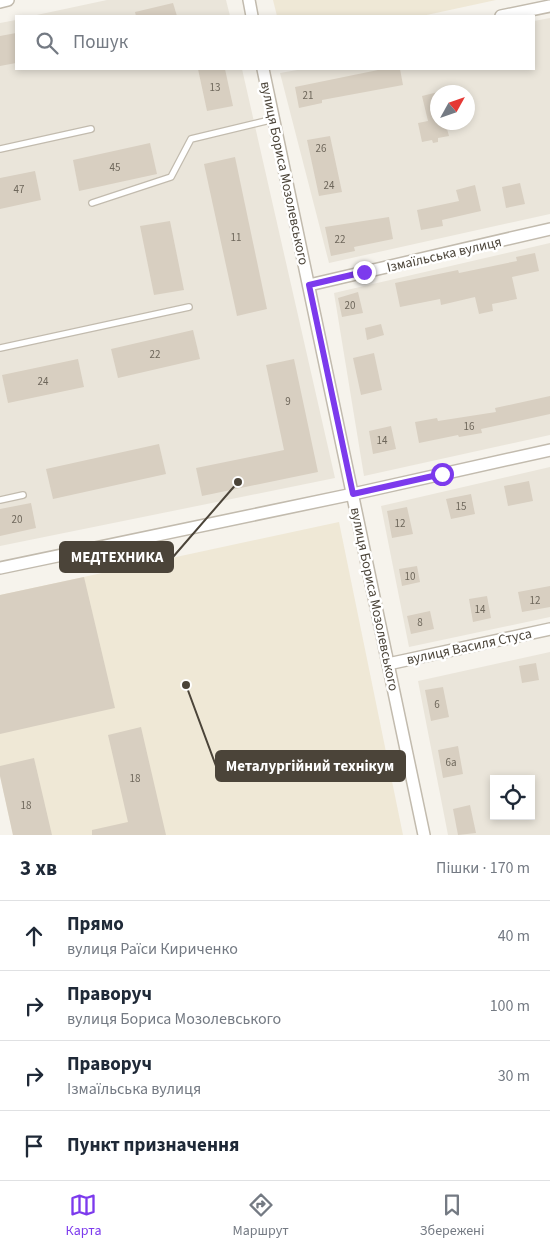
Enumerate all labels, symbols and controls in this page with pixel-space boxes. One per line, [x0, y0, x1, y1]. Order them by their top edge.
search box [15, 15, 535, 70]
icon: search [33, 29, 61, 57]
text: Пошук [73, 29, 128, 56]
street label: вулиця Бориса Мозолевського [255, 79, 313, 267]
house number: 13 [210, 80, 220, 95]
north arrow [430, 85, 475, 130]
house number: 21 [303, 88, 313, 103]
house number: 26 [316, 141, 327, 156]
house number: 45 [110, 160, 120, 175]
house number: 24 [324, 178, 335, 193]
house number: 47 [14, 182, 24, 197]
house number: 11 [231, 230, 241, 245]
house number: 22 [335, 232, 345, 247]
street label: Ізмаїльська вулиця [385, 232, 504, 278]
route end [353, 261, 376, 284]
house number: 20 [345, 298, 355, 313]
house number: 22 [150, 347, 160, 362]
house number: 24 [38, 374, 49, 389]
house number: 9 [285, 394, 291, 409]
house number: 16 [464, 419, 475, 434]
house number: 14 [377, 433, 388, 448]
route start [431, 463, 454, 486]
house number: 15 [456, 499, 466, 514]
street label: вулиця Бориса Мозолевського [345, 505, 403, 693]
house number: 20 [12, 512, 22, 527]
house number: 12 [395, 516, 405, 531]
callout: МЕДТЕХНИКА [60, 542, 173, 572]
text: МЕДТЕХНИКА [71, 547, 164, 568]
house number: 10 [405, 569, 415, 584]
house number: 12 [530, 593, 540, 608]
house number: 14 [475, 602, 486, 617]
house number: 8 [417, 615, 423, 630]
street label: вулиця Василя Стуса [405, 624, 534, 670]
house number: 6 [434, 697, 440, 712]
callout: Металургійний технікум [216, 751, 405, 781]
house number: 6а [445, 755, 457, 770]
text: Металургійний технікум [226, 756, 394, 777]
house number: 18 [130, 771, 141, 786]
map controls [490, 775, 535, 820]
button: locate [490, 775, 535, 820]
house number: 18 [21, 798, 32, 813]
text: 3 хв [20, 853, 57, 883]
text: Пішки · 170 m [436, 857, 530, 879]
text: Прямо [67, 911, 124, 938]
icon: ahead [20, 922, 48, 950]
text: 40 m [498, 925, 530, 947]
text: вулиця Раїси Кириченко [67, 938, 238, 960]
text: Праворуч [67, 981, 152, 1008]
icon: right [20, 992, 48, 1020]
text: 100 m [490, 995, 530, 1017]
text: вулиця Бориса Мозолевського [67, 1008, 281, 1030]
text: Праворуч [67, 1051, 152, 1078]
icon: right [20, 1062, 48, 1090]
text: 30 m [498, 1065, 530, 1087]
text: Ізмаїльська вулиця [67, 1078, 201, 1100]
icon: arrive [20, 1132, 48, 1160]
text: Пункт призначення [67, 1132, 239, 1159]
tab: Карта [66, 1191, 101, 1241]
tab: Маршрут [233, 1191, 289, 1241]
tab: Збережені [420, 1191, 484, 1241]

